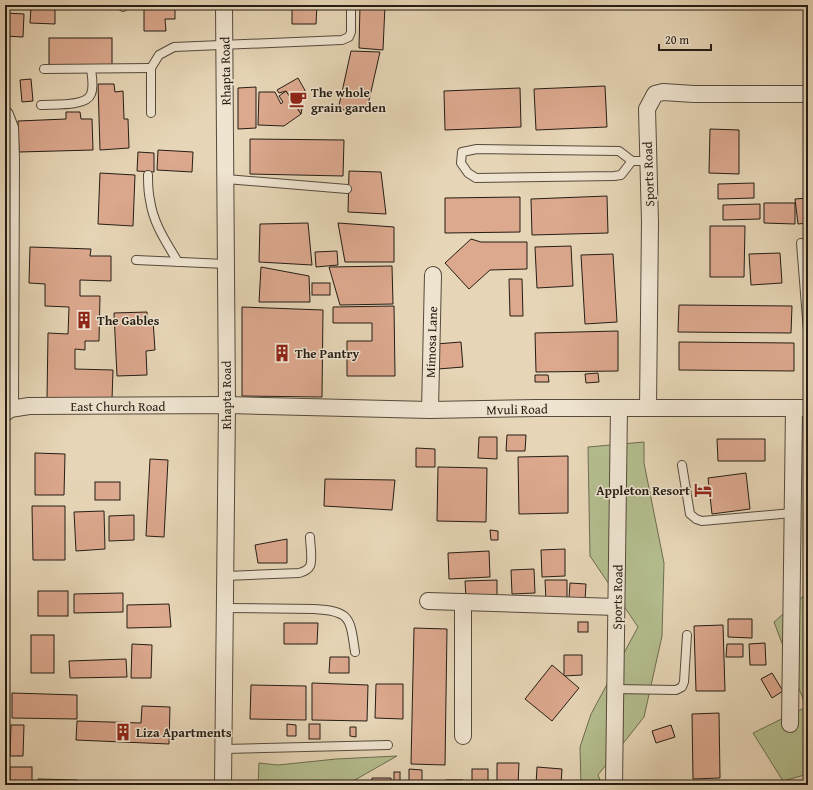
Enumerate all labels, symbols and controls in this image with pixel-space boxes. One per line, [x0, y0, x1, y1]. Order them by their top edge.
scale bar [659, 26, 711, 52]
text: 20 m [665, 31, 689, 48]
street label: Rhapta Road [215, 36, 236, 106]
place label: The whole grain garden [311, 83, 386, 117]
cafe icon: The whole grain garden [288, 89, 308, 109]
street label: Sports Road [638, 141, 659, 207]
street label: Mimosa Lane [421, 306, 442, 378]
building icon: The Gables [74, 310, 94, 330]
place label: The Gables [97, 311, 160, 330]
building icon: The Pantry [272, 343, 292, 363]
place label: The Pantry [295, 344, 359, 363]
street label: Rhapta Road [217, 361, 236, 429]
street label: East Church Road [71, 397, 165, 416]
street label: Mvuli Road [486, 399, 548, 420]
hotel icon: Appleton Resort [693, 480, 713, 500]
place label: Appleton Resort [596, 481, 690, 500]
street label: Sports Road [607, 564, 628, 630]
building icon: Liza Apartments [113, 722, 133, 742]
place label: Liza Apartments [136, 723, 232, 742]

